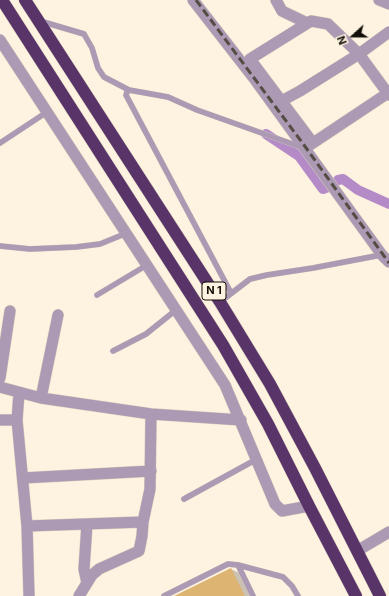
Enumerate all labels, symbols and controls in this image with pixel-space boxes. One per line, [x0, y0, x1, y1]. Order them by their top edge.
north arrow [333, 16, 373, 56]
text: N [334, 34, 350, 47]
road number: N 1 [202, 282, 226, 300]

